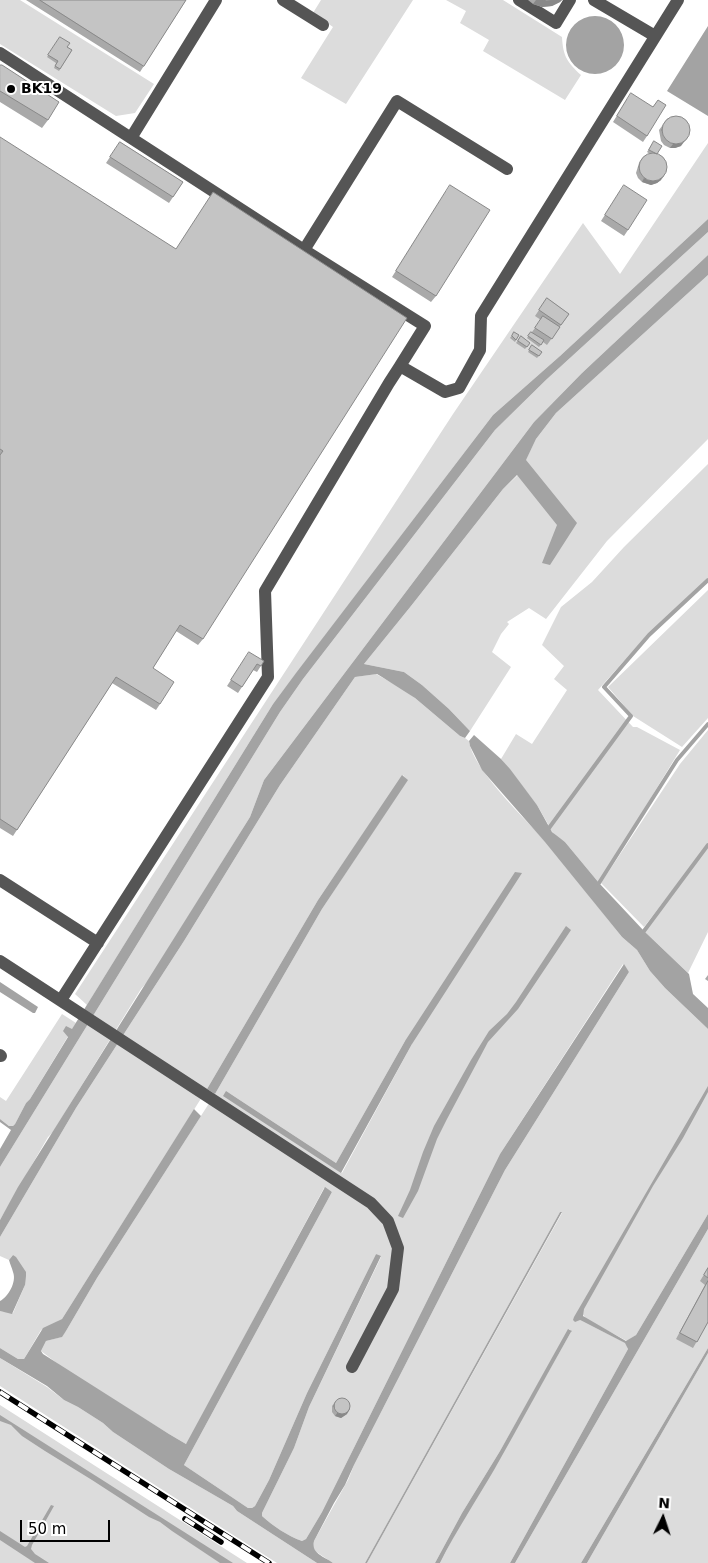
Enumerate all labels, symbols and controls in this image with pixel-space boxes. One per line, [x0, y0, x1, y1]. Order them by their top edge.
place label: BK19 [21, 81, 62, 97]
marker: BK19 [5, 83, 17, 95]
north arrow [638, 1493, 688, 1543]
text: N [658, 1495, 670, 1511]
scale bar [22, 1510, 112, 1542]
text: 50 m [28, 1520, 66, 1538]

